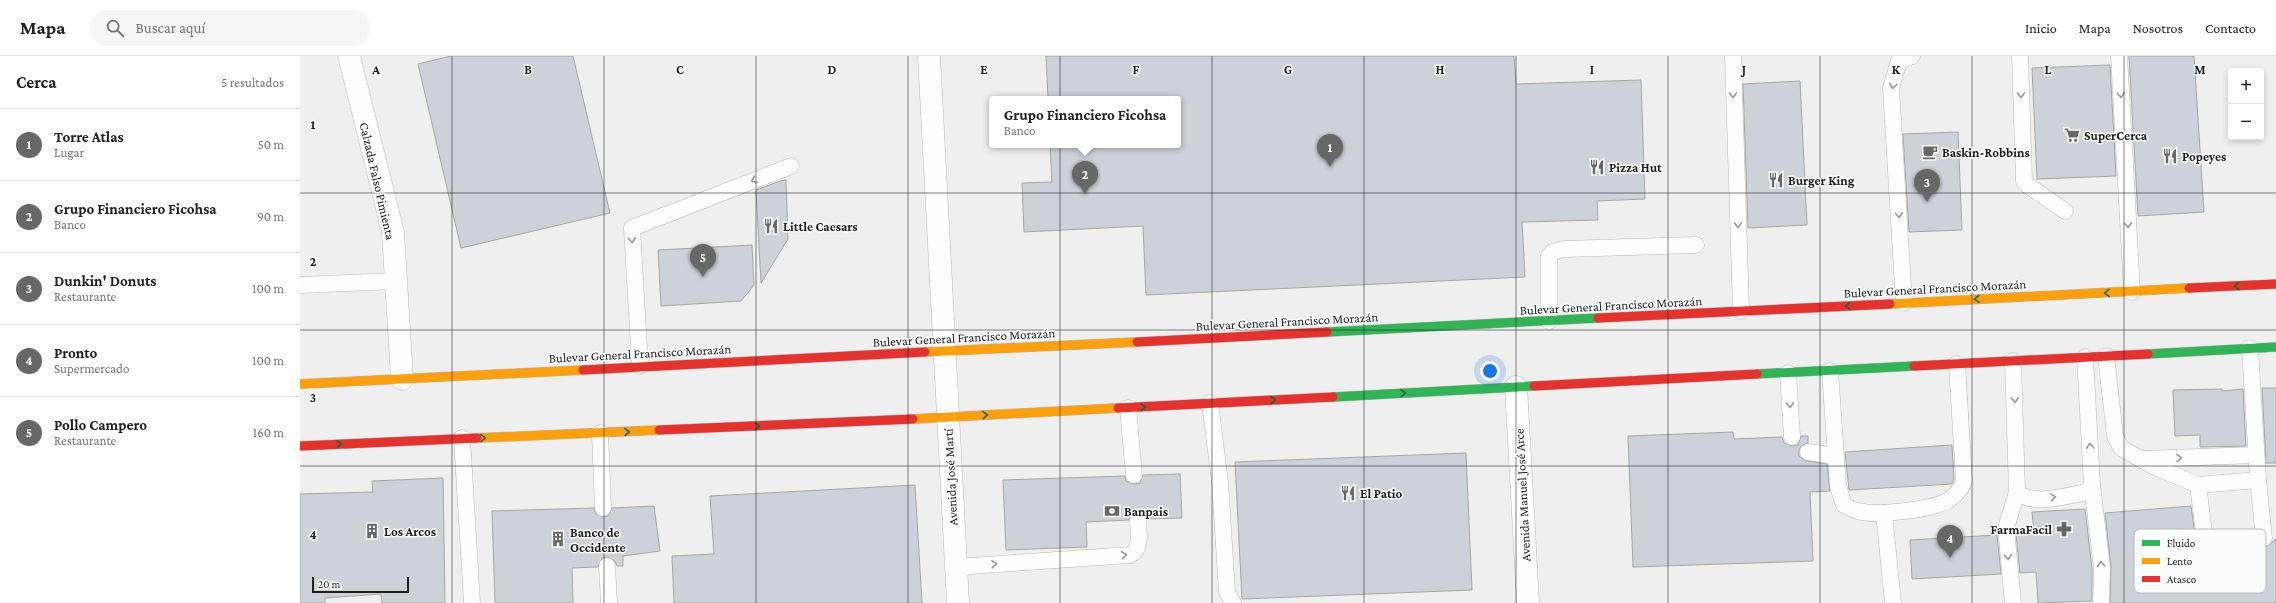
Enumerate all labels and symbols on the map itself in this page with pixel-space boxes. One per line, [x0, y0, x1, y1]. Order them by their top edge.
text: A [371, 62, 380, 77]
text: B [524, 62, 532, 77]
text: C [676, 62, 684, 77]
text: D [828, 62, 837, 77]
text: E [980, 62, 988, 77]
text: F [1133, 62, 1140, 77]
text: G [1284, 62, 1292, 77]
text: H [1436, 62, 1445, 77]
text: I [1590, 62, 1594, 77]
text: J [1740, 62, 1746, 77]
text: K [1892, 62, 1901, 77]
text: L [2045, 62, 2052, 77]
text: M [2194, 62, 2206, 77]
one-way arrow [1889, 83, 1898, 89]
one-way arrow [1729, 92, 1738, 98]
one-way arrow [2017, 92, 2025, 98]
one-way arrow [2117, 92, 2125, 98]
text: 1 [311, 117, 316, 132]
street label: Calzada Falso Pimienta [357, 121, 398, 241]
supermarket icon: SuperCerca [2063, 126, 2081, 144]
place label: SuperCerca [2084, 128, 2148, 143]
pin: 1 [1317, 134, 1343, 167]
cafe icon: Baskin-Robbins [1921, 143, 1939, 161]
place label: Baskin-Robbins [1942, 145, 2030, 160]
restaurant icon: Popeyes [2161, 147, 2179, 165]
place label: Popeyes [2182, 149, 2226, 164]
restaurant icon: Pizza Hut [1588, 158, 1606, 176]
place label: Pizza Hut [1609, 160, 1662, 175]
pin: 2 [1072, 161, 1098, 194]
pin: 3 [1914, 169, 1940, 202]
restaurant icon: Burger King [1767, 171, 1785, 189]
place label: Burger King [1788, 173, 1855, 188]
one-way arrow [751, 176, 758, 184]
one-way arrow [1894, 212, 1903, 218]
restaurant icon: Little Caesars [762, 217, 780, 235]
place label: Little Caesars [783, 219, 858, 234]
one-way arrow [1734, 222, 1742, 228]
one-way arrow [2124, 222, 2133, 228]
one-way arrow [628, 237, 637, 243]
pin: 5 [690, 244, 716, 277]
text: 2 [310, 254, 317, 269]
street label: Bulevar General Francisco Morazán [1843, 276, 2027, 301]
one-way arrow [2234, 282, 2240, 290]
one-way arrow [2104, 288, 2110, 297]
street label: Bulevar General Francisco Morazán [1519, 293, 1703, 318]
one-way arrow [1974, 295, 1980, 304]
one-way arrow [1845, 302, 1851, 310]
street label: Bulevar General Francisco Morazán [1195, 309, 1379, 334]
street label: Bulevar General Francisco Morazán [872, 325, 1056, 350]
street label: Bulevar General Francisco Morazán [548, 341, 732, 366]
your location [1480, 361, 1500, 381]
one-way arrow [1400, 388, 1406, 397]
text: 3 [310, 390, 316, 405]
one-way arrow [1270, 395, 1276, 404]
one-way arrow [2011, 397, 2019, 403]
one-way arrow [1140, 402, 1146, 411]
one-way arrow [1786, 402, 1795, 408]
one-way arrow [983, 411, 989, 419]
one-way arrow [754, 421, 760, 430]
one-way arrow [624, 427, 630, 436]
street label: Avenida José Martí [940, 428, 961, 526]
street label: Avenida Manuel José Arce [1512, 428, 1533, 562]
one-way arrow [480, 433, 486, 442]
one-way arrow [336, 440, 342, 448]
one-way arrow [2086, 443, 2095, 449]
one-way arrow [2176, 453, 2182, 462]
restaurant icon: El Patio [1339, 484, 1357, 502]
place label: El Patio [1360, 486, 1402, 501]
one-way arrow [2050, 493, 2056, 502]
bank icon: Banpais [1103, 502, 1121, 520]
place label: Banpais [1124, 504, 1168, 519]
pharmacy icon: FarmaFacil [2055, 520, 2073, 538]
building icon: Los Arcos [363, 522, 381, 540]
place label: FarmaFacil [1991, 522, 2052, 537]
place label: Los Arcos [384, 524, 436, 539]
place label: Banco de Occidente [570, 525, 626, 555]
pin: 4 [1937, 525, 1963, 558]
text: 4 [309, 527, 317, 542]
legend [2134, 529, 2266, 593]
building icon: Banco de Occidente [549, 530, 567, 548]
text: Fluido [2167, 537, 2196, 549]
one-way arrow [1121, 551, 1127, 560]
one-way arrow [2003, 554, 2012, 560]
text: Lento [2167, 555, 2193, 567]
one-way arrow [991, 560, 997, 569]
one-way arrow [2097, 561, 2106, 567]
text: Atasco [2167, 573, 2197, 585]
scale bar [312, 575, 409, 594]

